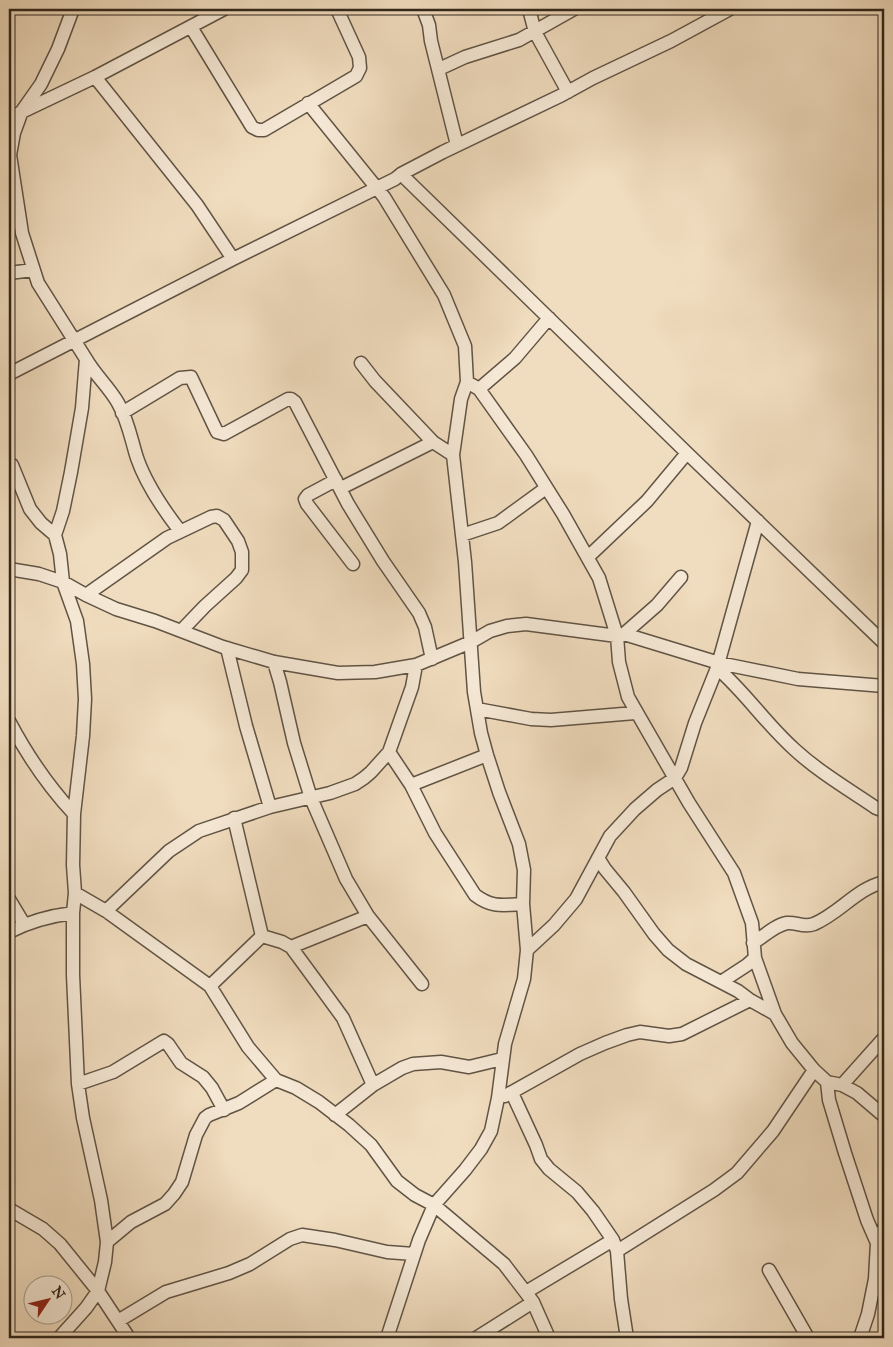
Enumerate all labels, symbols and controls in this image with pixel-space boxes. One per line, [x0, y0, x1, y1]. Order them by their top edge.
north arrow [22, 1274, 72, 1324]
text: N [48, 1283, 69, 1303]

